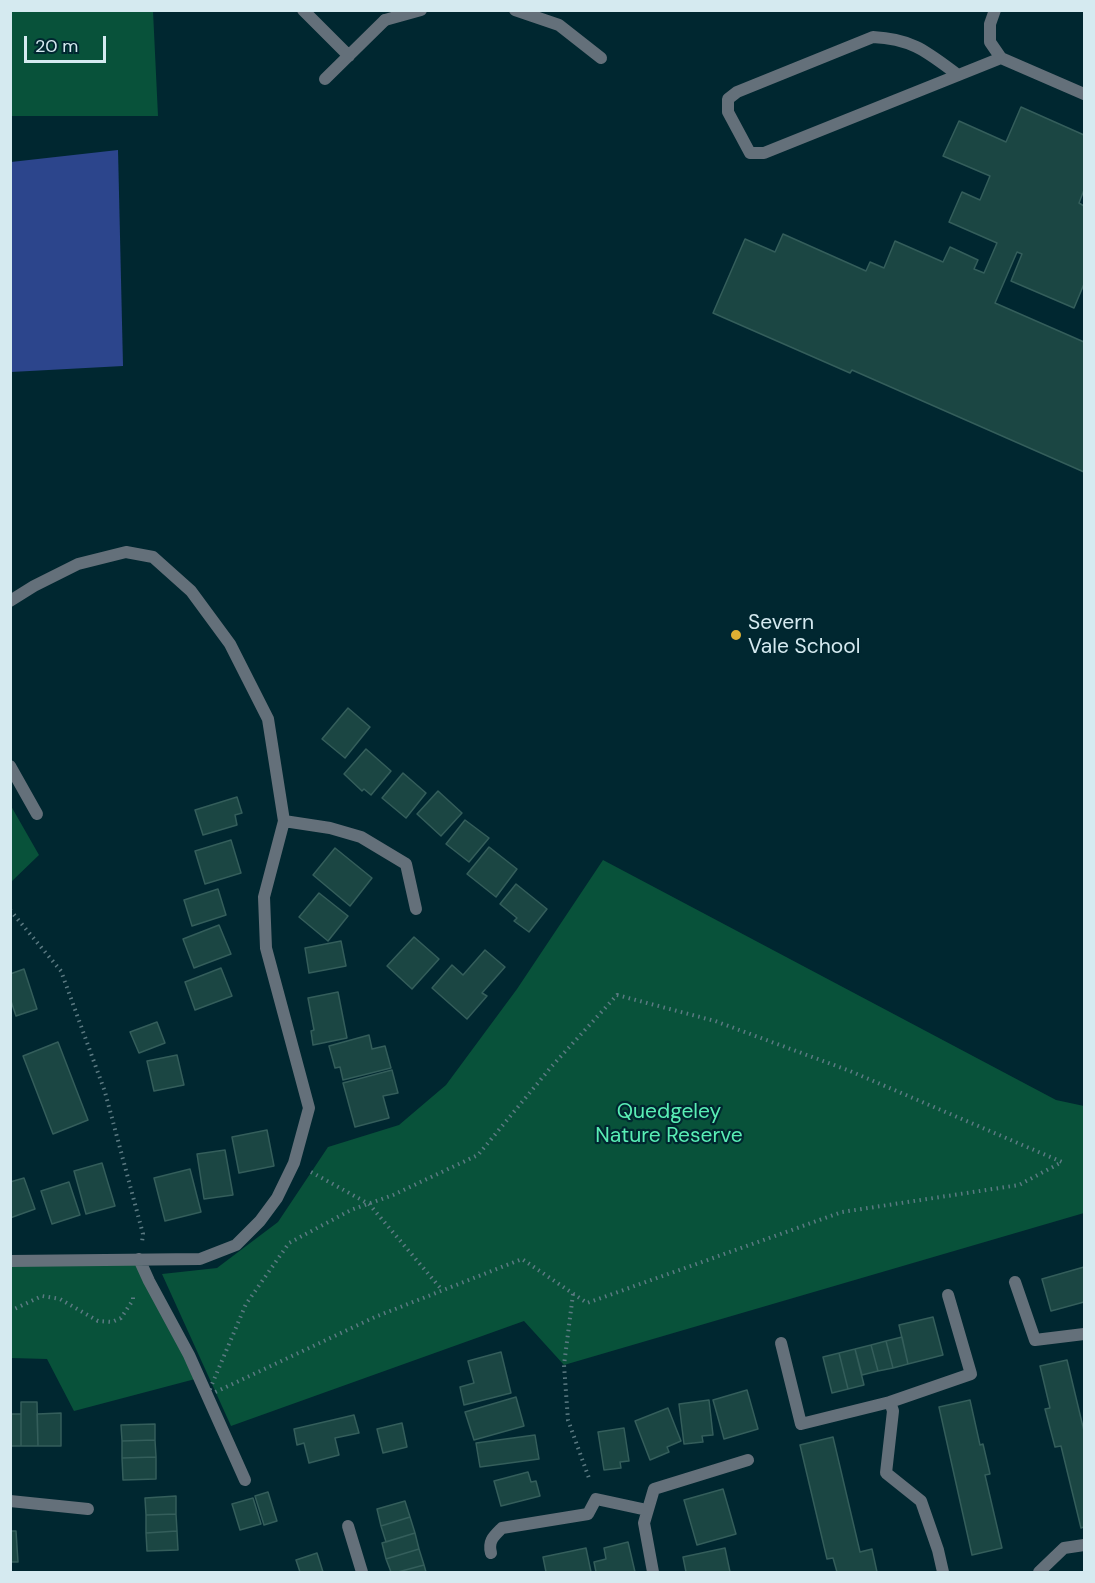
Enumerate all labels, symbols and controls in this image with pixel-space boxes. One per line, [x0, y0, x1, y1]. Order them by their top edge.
scale bar [27, 24, 110, 62]
text: 20 m [35, 34, 78, 58]
place label: Severn Vale School [748, 610, 860, 660]
marker: Severn Vale School [729, 628, 743, 642]
park label: Quedgeley Nature Reserve [595, 1099, 743, 1149]

